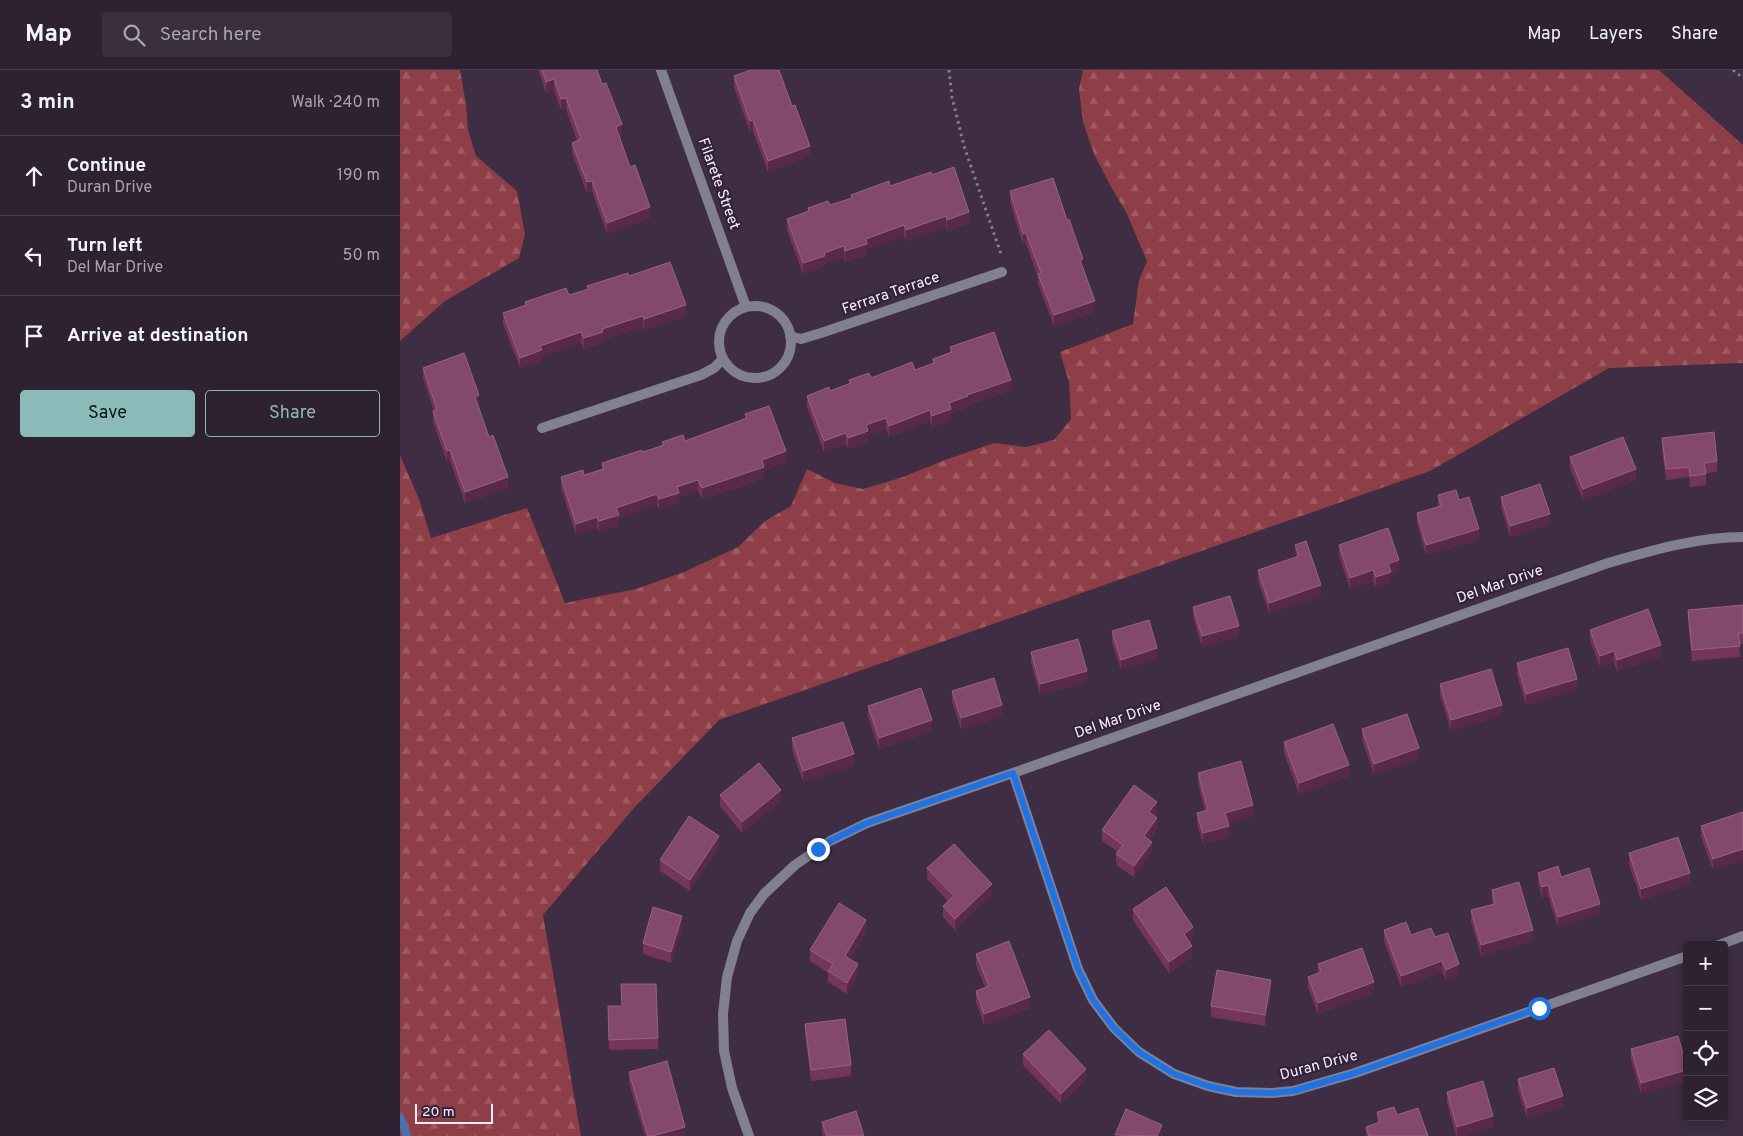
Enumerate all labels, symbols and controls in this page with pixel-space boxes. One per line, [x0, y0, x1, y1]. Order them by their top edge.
search box [102, 12, 452, 57]
text: Map [25, 20, 72, 50]
icon: search [120, 21, 148, 49]
text: Search here [160, 23, 261, 47]
text: Map [1527, 23, 1561, 46]
text: Layers [1589, 23, 1643, 46]
text: Share [1671, 23, 1718, 46]
text: 3 min [20, 89, 75, 116]
text: Walk · 240 m [291, 93, 380, 113]
street label: Filarete Street [693, 136, 743, 232]
text: Continue [67, 154, 146, 178]
icon: ahead [20, 162, 48, 190]
text: 190 m [337, 166, 380, 186]
text: Duran Drive [67, 178, 152, 198]
text: Turn left [67, 234, 143, 258]
icon: left [20, 242, 48, 270]
text: 50 m [343, 246, 380, 266]
text: Del Mar Drive [67, 258, 163, 278]
street label: Ferrara Terrace [840, 268, 942, 320]
icon: arrive [20, 322, 48, 350]
text: Arrive at destination [67, 324, 248, 348]
button: Save [20, 390, 195, 437]
button: Share [205, 390, 380, 437]
street label: Del Mar Drive [1454, 561, 1546, 609]
street label: Del Mar Drive [1072, 696, 1164, 744]
route end [807, 838, 830, 861]
map controls [1683, 941, 1728, 1121]
button: + [1683, 941, 1728, 986]
button: − [1683, 986, 1728, 1031]
route start [1528, 997, 1551, 1020]
button: locate [1683, 1031, 1728, 1076]
street label: Duran Drive [1278, 1046, 1360, 1086]
button: layers [1683, 1076, 1728, 1121]
scale bar [415, 1101, 492, 1124]
text: 20 m [422, 1104, 455, 1121]

